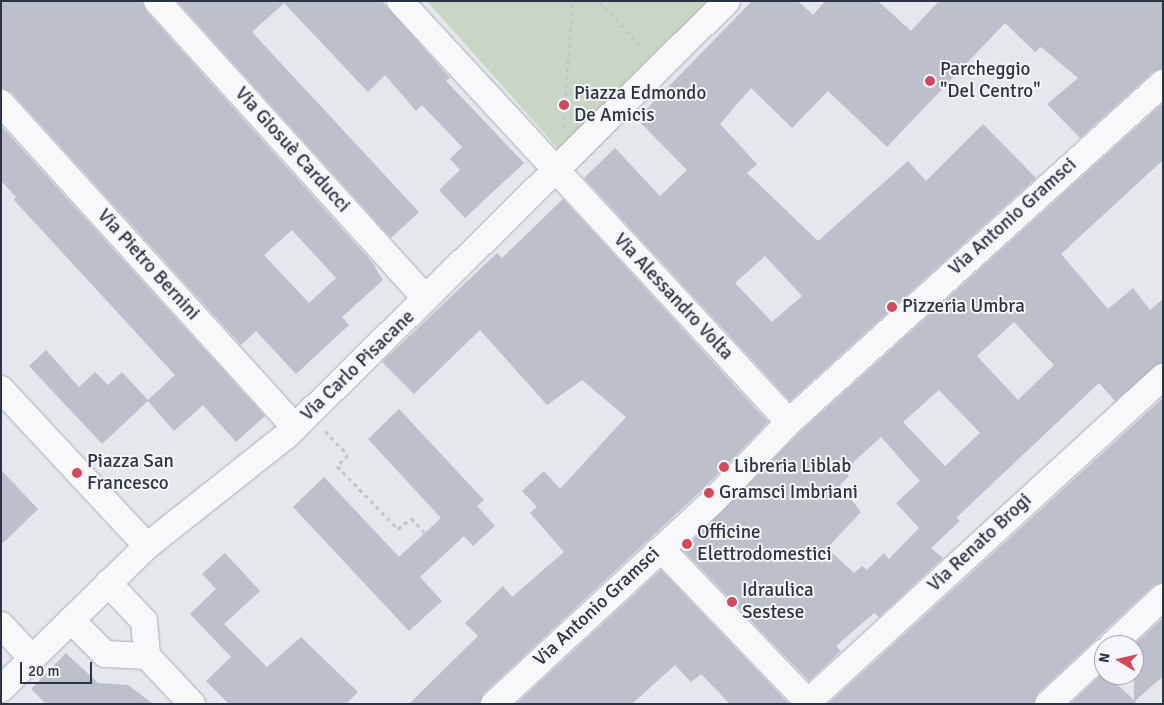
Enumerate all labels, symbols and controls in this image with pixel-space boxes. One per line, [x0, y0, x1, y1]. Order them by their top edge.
place label: Parcheggio "Del Centro" [940, 59, 1041, 103]
marker: Parcheggio "Del Centro" [924, 75, 936, 87]
street label: Via Giosuè Carducci [230, 83, 354, 217]
place label: Piazza Edmondo De Amicis [574, 83, 706, 127]
marker: Piazza Edmondo De Amicis [558, 99, 570, 111]
street label: Via Antonio Gramsci [944, 154, 1082, 280]
street label: Via Pietro Bernini [92, 205, 204, 325]
street label: Via Alessandro Volta [608, 229, 738, 365]
place label: Pizzeria Umbra [902, 296, 1025, 318]
marker: Pizzeria Umbra [886, 301, 898, 313]
street label: Via Carlo Pisacane [296, 306, 420, 426]
place label: Piazza San Francesco [87, 451, 174, 495]
place label: Libreria Liblab [734, 456, 851, 478]
marker: Libreria Liblab [718, 461, 730, 473]
marker: Piazza San Francesco [71, 467, 83, 479]
place label: Gramsci Imbriani [719, 482, 858, 504]
marker: Gramsci Imbriani [703, 487, 715, 499]
street label: Via Renato Brogi [923, 489, 1037, 597]
place label: Officine Elettrodomestici [697, 522, 832, 566]
marker: Officine Elettrodomestici [681, 538, 693, 550]
street label: Via Antonio Gramsci [529, 543, 665, 671]
place label: Idraulica Sestese [742, 580, 814, 624]
marker: Idraulica Sestese [726, 596, 738, 608]
north arrow [1094, 635, 1144, 685]
scale bar [22, 652, 95, 684]
text: N [1096, 652, 1114, 664]
text: 20 m [28, 662, 59, 680]

